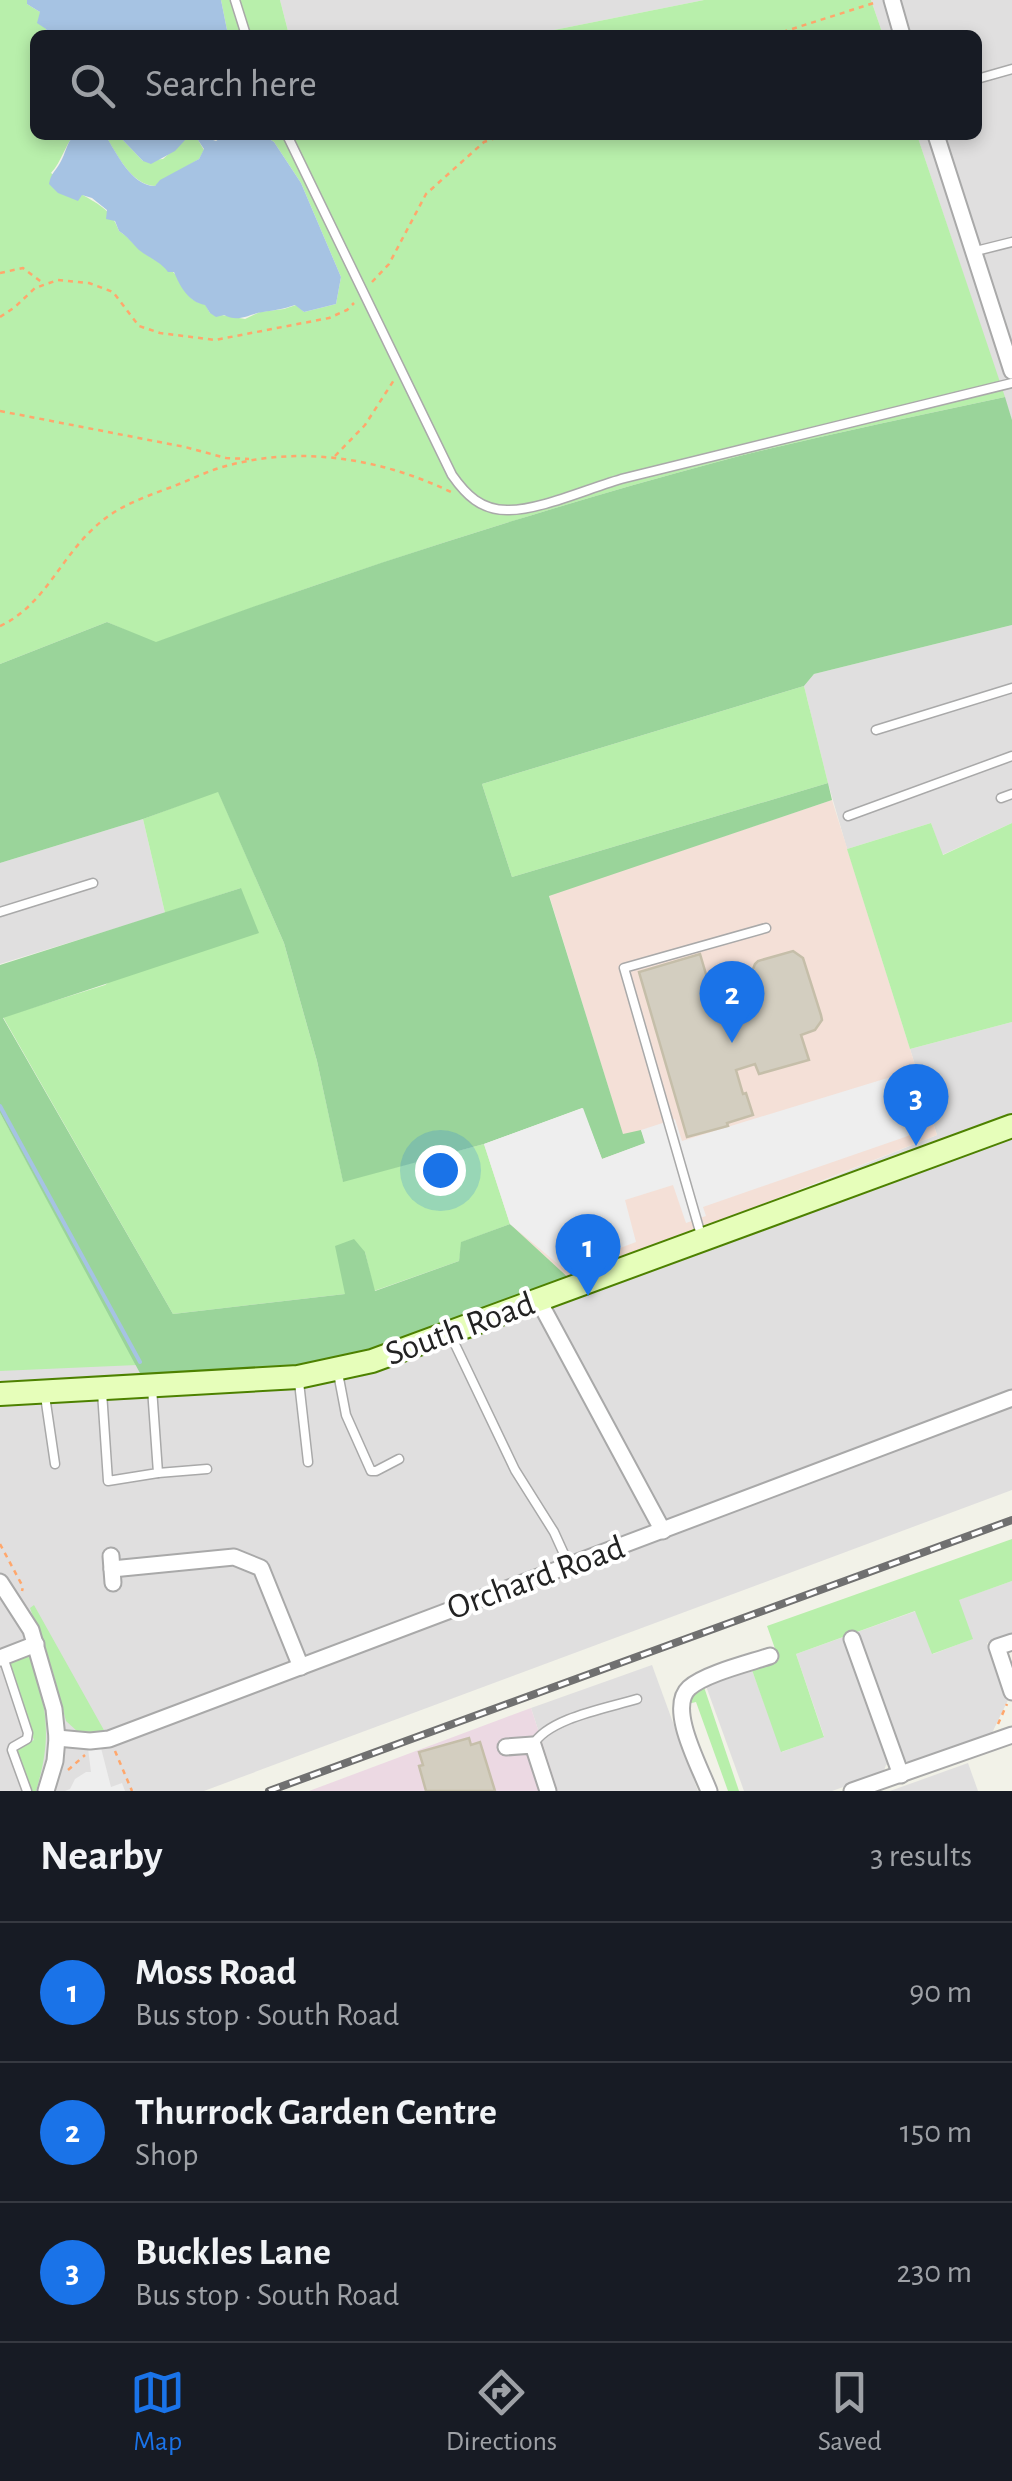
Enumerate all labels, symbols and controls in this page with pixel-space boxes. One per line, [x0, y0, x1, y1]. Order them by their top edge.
search box [30, 30, 982, 140]
icon: search [65, 58, 120, 113]
text: Search here [145, 66, 317, 104]
pin: 2 [700, 960, 764, 1043]
pin: 3 [884, 1064, 948, 1146]
your location [415, 1145, 466, 1196]
pin: 1 [556, 1214, 620, 1296]
street label: South Road [381, 1286, 539, 1372]
street label: Orchard Road [443, 1530, 629, 1626]
text: Nearby [40, 1835, 163, 1877]
text: 3 results [870, 1840, 972, 1872]
text: Moss Road [135, 1954, 297, 1992]
text: 1 [67, 1976, 78, 2008]
text: 90 m [909, 1976, 972, 2008]
text: Bus stop · South Road [135, 1999, 399, 2031]
text: Thurrock Garden Centre [135, 2094, 497, 2132]
text: 2 [65, 2116, 80, 2148]
text: 150 m [900, 2116, 972, 2148]
text: Shop [135, 2139, 198, 2171]
text: Buckles Lane [135, 2234, 331, 2272]
text: 3 [66, 2256, 79, 2288]
text: 230 m [896, 2256, 972, 2288]
text: Bus stop · South Road [135, 2279, 399, 2311]
tab: Map [130, 2365, 185, 2459]
tab: Directions [446, 2365, 557, 2459]
tab: Saved [818, 2365, 882, 2459]

